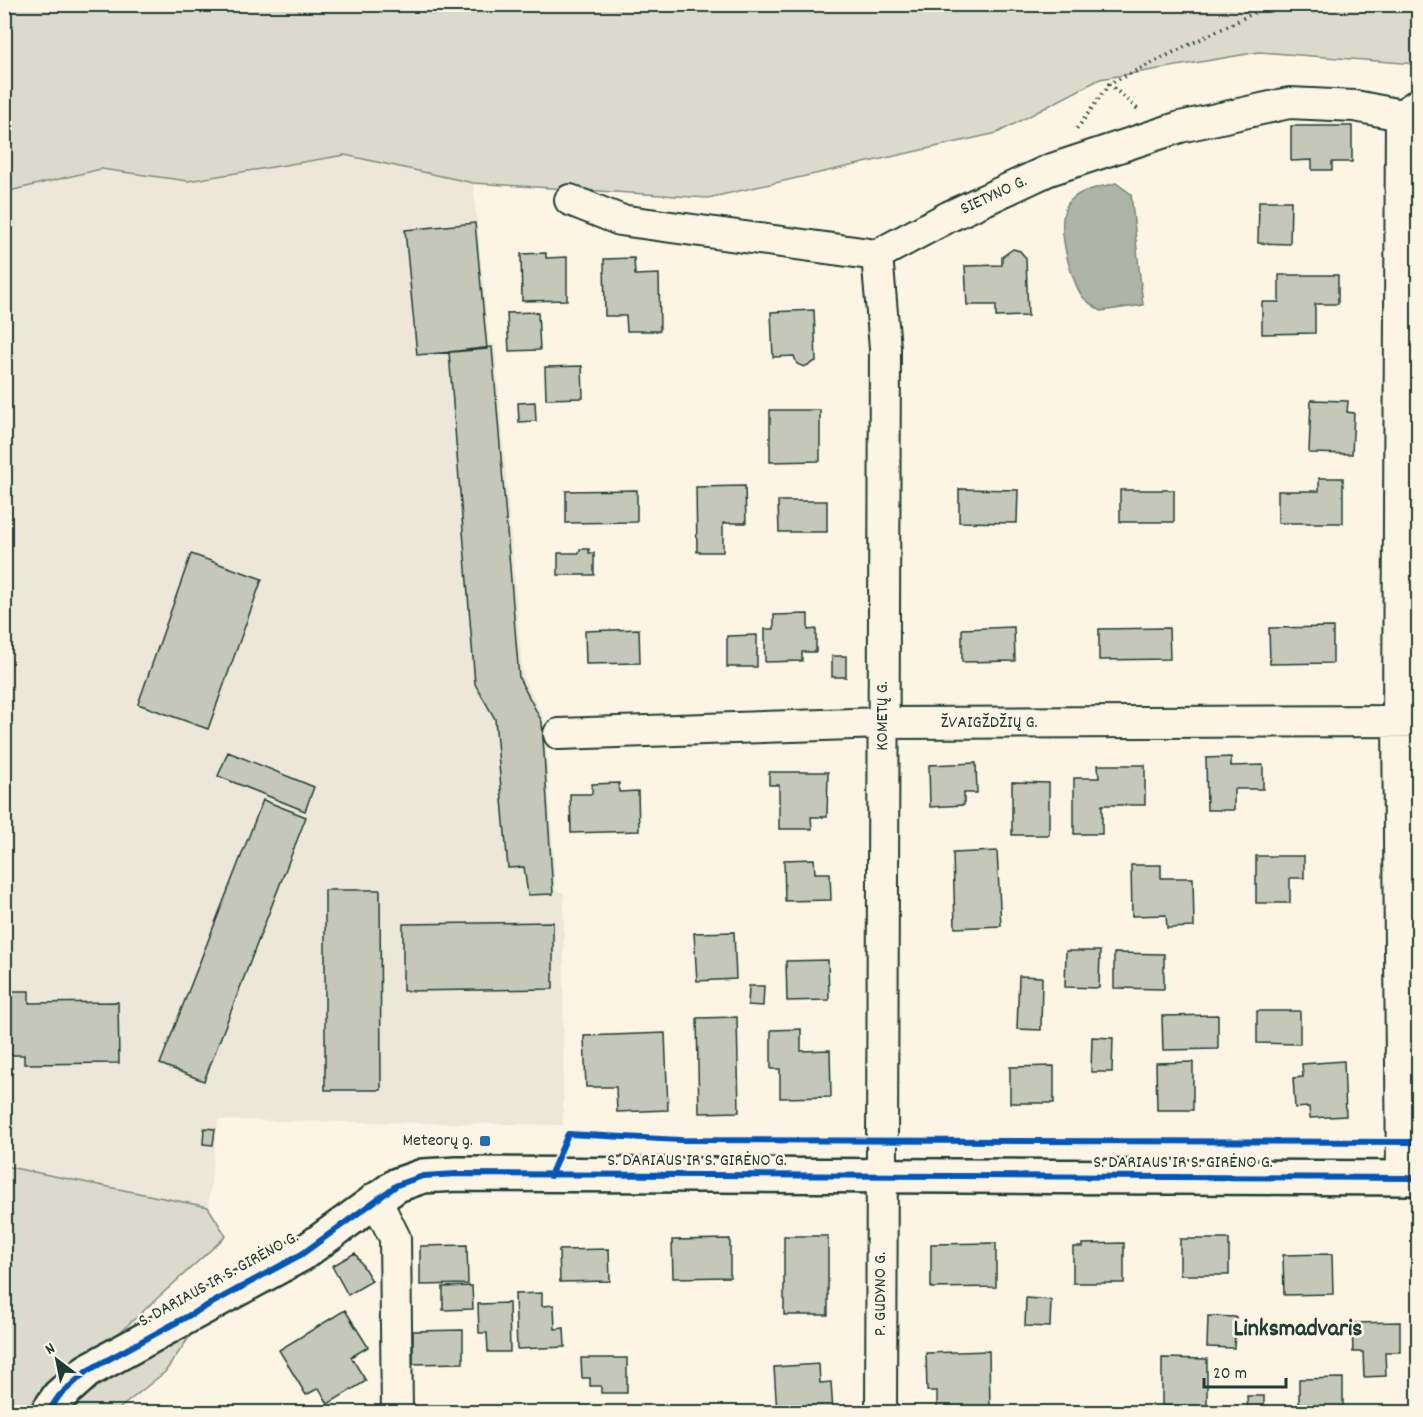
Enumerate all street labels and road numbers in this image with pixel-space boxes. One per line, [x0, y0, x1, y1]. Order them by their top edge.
street label: SIETYNO G. [957, 170, 1031, 222]
street label: KOMETŲ G. [871, 681, 896, 751]
street label: ŽVAIGŽDŽIŲ G. [940, 711, 1038, 736]
street label: S. DARIAUS IR S. GIRĖNO G. [607, 1149, 787, 1174]
street label: S. DARIAUS IR S. GIRĖNO G. [1093, 1151, 1273, 1176]
street label: S. DARIAUS IR S. GIRĖNO G. [134, 1226, 304, 1334]
street label: P. GUDYNO G. [869, 1252, 894, 1336]

